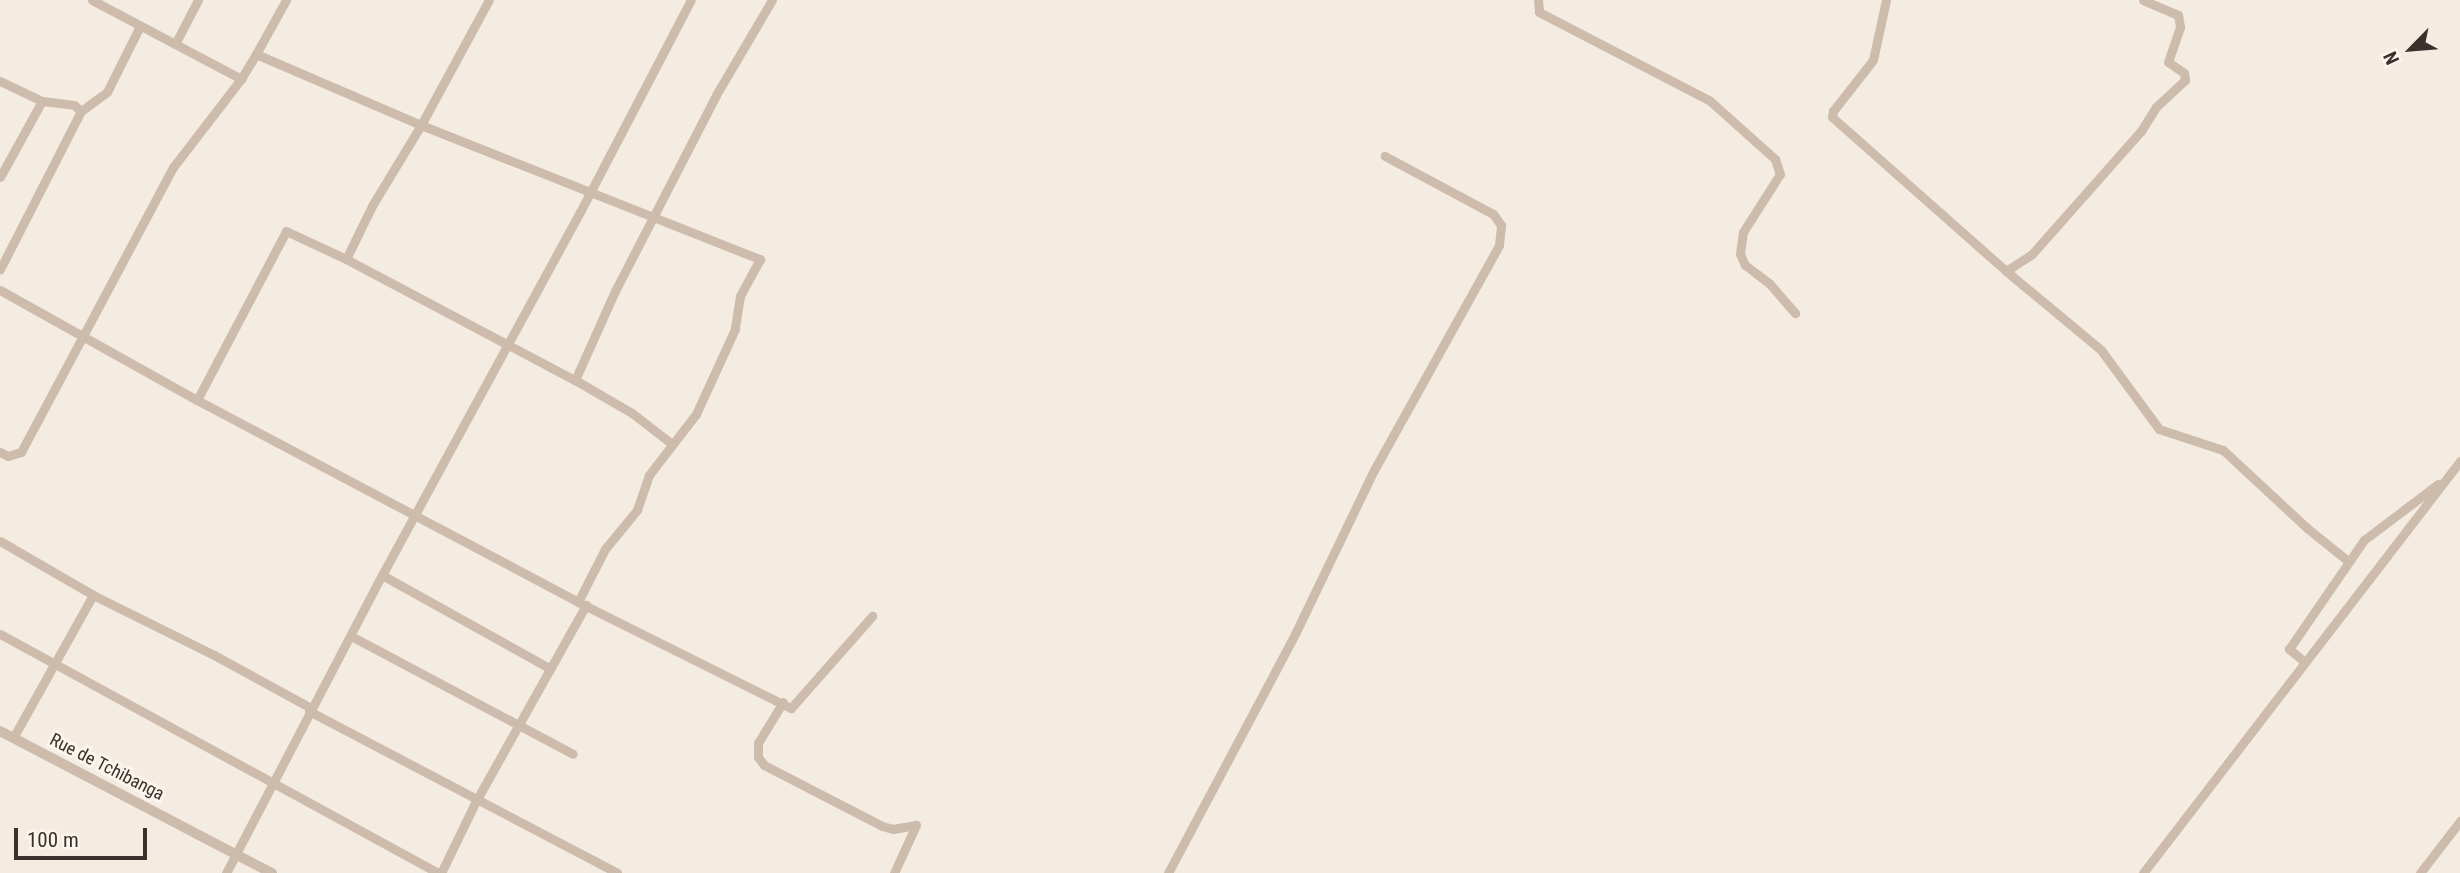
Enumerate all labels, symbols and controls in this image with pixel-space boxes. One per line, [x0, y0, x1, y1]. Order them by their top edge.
north arrow [2376, 14, 2446, 84]
text: N [2379, 48, 2404, 68]
street label: Rue de Tchibanga [46, 729, 168, 805]
scale bar [18, 814, 150, 858]
text: 100 m [27, 828, 79, 852]

